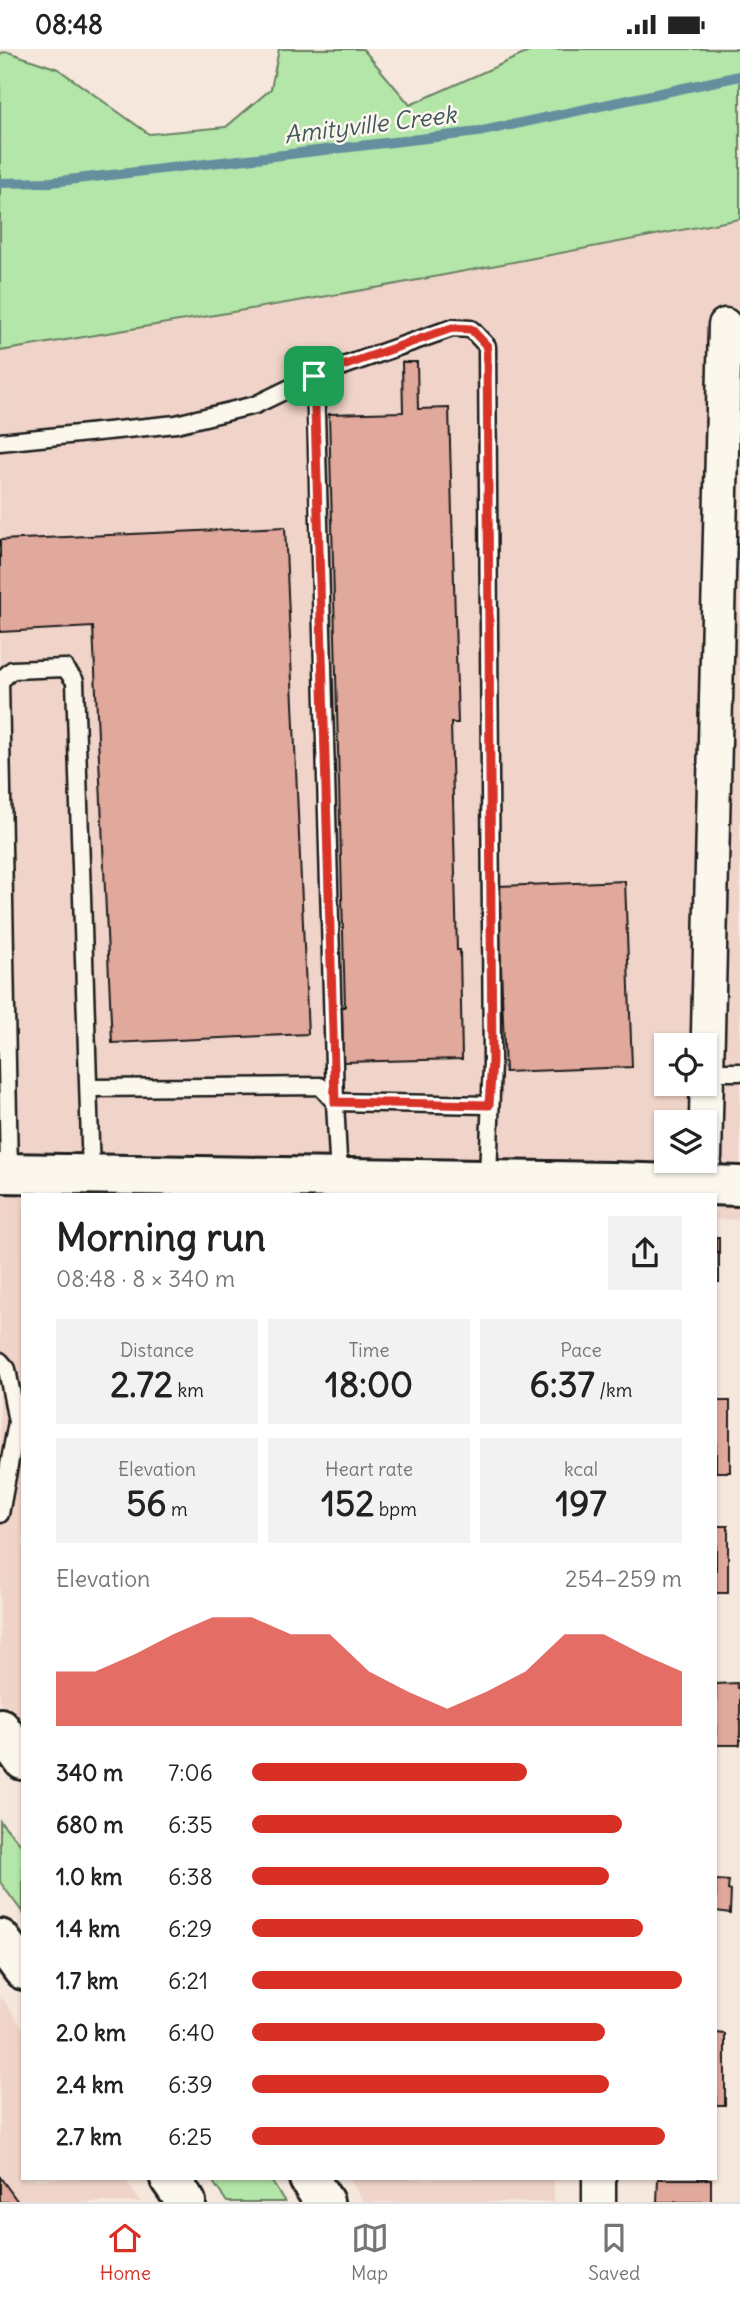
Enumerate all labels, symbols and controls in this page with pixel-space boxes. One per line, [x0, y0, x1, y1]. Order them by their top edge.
text: 08:48 [35, 8, 103, 41]
water label: Amityville Creek [282, 98, 459, 149]
pin [284, 346, 344, 406]
icon: arrive [295, 357, 333, 395]
map controls [654, 1033, 717, 1173]
button: locate [654, 1033, 717, 1096]
button: layers [654, 1110, 717, 1173]
text: Morning run [56, 1214, 266, 1261]
button: share [608, 1216, 682, 1290]
text: 08:48 · 8 × 340 m [56, 1264, 235, 1293]
text: Distance [120, 1338, 194, 1362]
text: Time [348, 1338, 390, 1362]
text: Pace [560, 1338, 602, 1362]
text: 2.72 [110, 1362, 173, 1406]
text: 18:00 [325, 1362, 413, 1406]
text: 6:37 [530, 1362, 595, 1406]
text: km [173, 1378, 204, 1402]
text: /km [595, 1378, 632, 1402]
text: Elevation [118, 1457, 196, 1481]
text: Heart rate [325, 1457, 413, 1481]
text: kcal [564, 1457, 598, 1481]
text: 56 [126, 1481, 167, 1525]
text: 152 [321, 1481, 374, 1525]
text: 197 [555, 1481, 607, 1525]
text: m [167, 1497, 188, 1521]
text: bpm [374, 1497, 417, 1521]
text: Elevation [56, 1564, 150, 1593]
text: 254–259 m [565, 1564, 682, 1593]
text: 340 m [56, 1758, 123, 1787]
text: 7:06 [168, 1758, 213, 1787]
text: 680 m [56, 1810, 123, 1839]
text: 6:35 [168, 1810, 213, 1839]
text: 1.0 km [56, 1862, 122, 1891]
text: 6:38 [168, 1862, 213, 1891]
text: 1.4 km [56, 1914, 120, 1943]
text: 6:29 [168, 1914, 212, 1943]
text: 1.7 km [56, 1966, 119, 1995]
text: 6:21 [168, 1966, 208, 1995]
text: 2.0 km [56, 2018, 126, 2047]
text: 6:40 [168, 2018, 215, 2047]
text: 2.4 km [56, 2070, 124, 2099]
text: 6:39 [168, 2070, 213, 2099]
text: 2.7 km [56, 2122, 122, 2151]
text: 6:25 [168, 2122, 212, 2151]
tab: Home [100, 2219, 151, 2285]
tab: Map [351, 2219, 389, 2285]
tab: Saved [588, 2219, 640, 2285]

